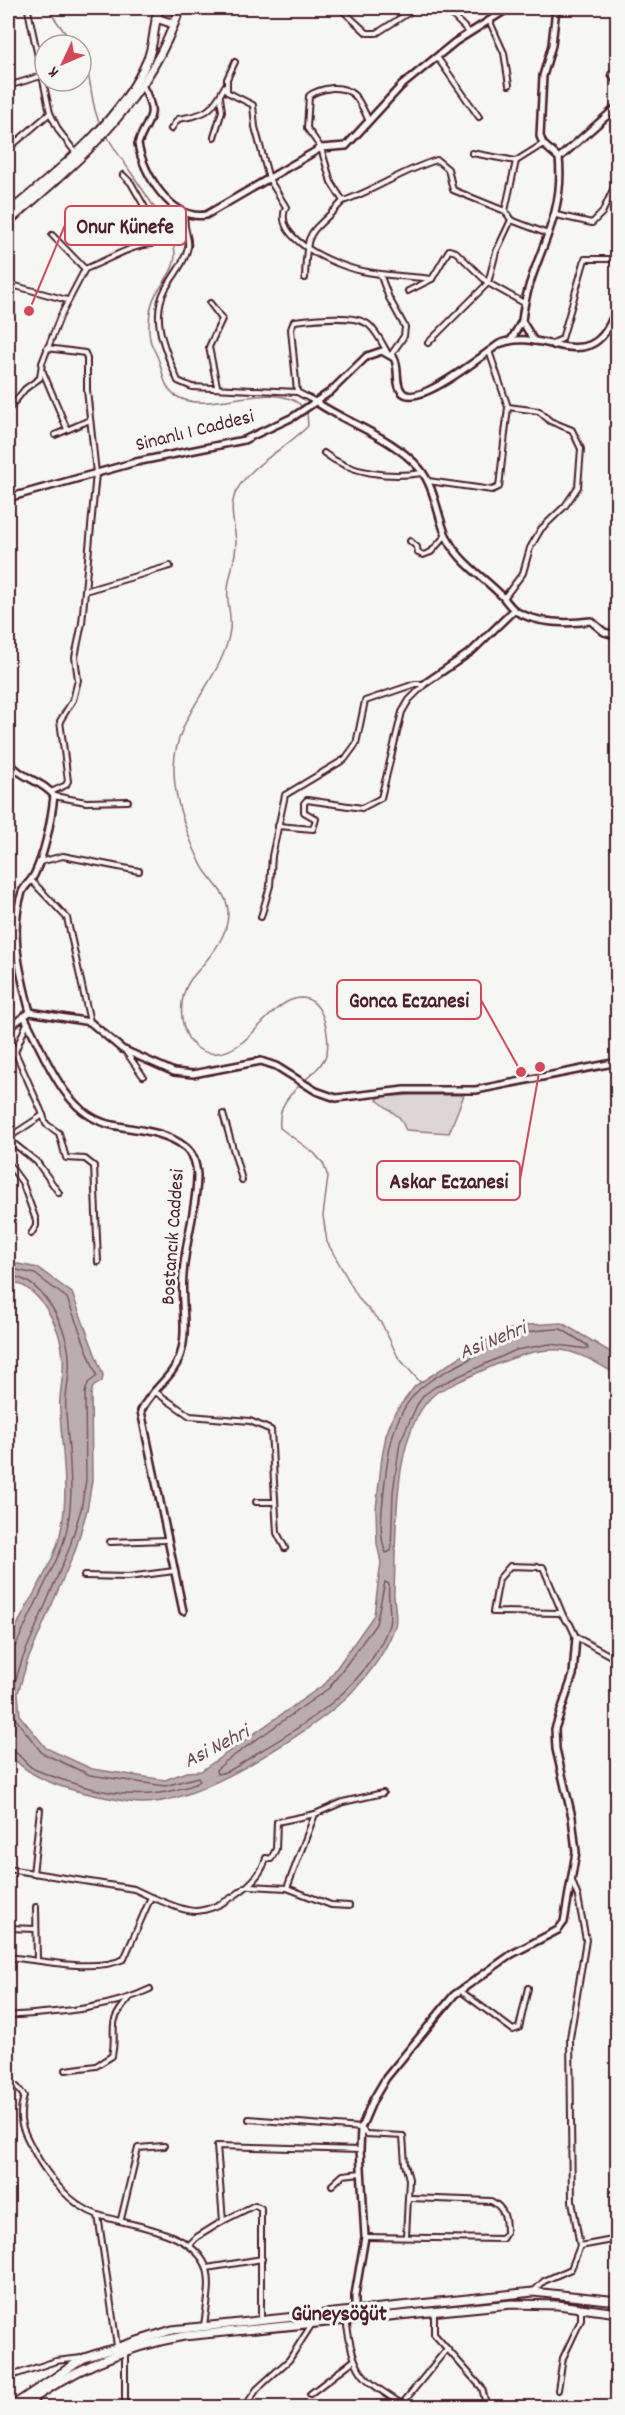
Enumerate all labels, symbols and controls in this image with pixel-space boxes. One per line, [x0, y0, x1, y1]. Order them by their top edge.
north arrow [33, 33, 93, 93]
text: K [43, 61, 65, 82]
callout: Onur Künefe [65, 206, 186, 245]
text: Onur Künefe [76, 214, 174, 244]
street label: Sinanlı 1 Caddesi [133, 404, 258, 460]
callout: Gonca Eczanesi [337, 980, 481, 1019]
text: Gonca Eczanesi [349, 988, 469, 1018]
callout: Askar Eczanesi [377, 1161, 520, 1200]
street label: Bostancık Caddesi [155, 1168, 193, 1306]
text: Askar Eczanesi [390, 1169, 509, 1199]
water label: Asi Nehri [455, 1314, 534, 1369]
water label: Asi Nehri [179, 1717, 258, 1777]
district label: Güneysöğüt [291, 2300, 388, 2331]

